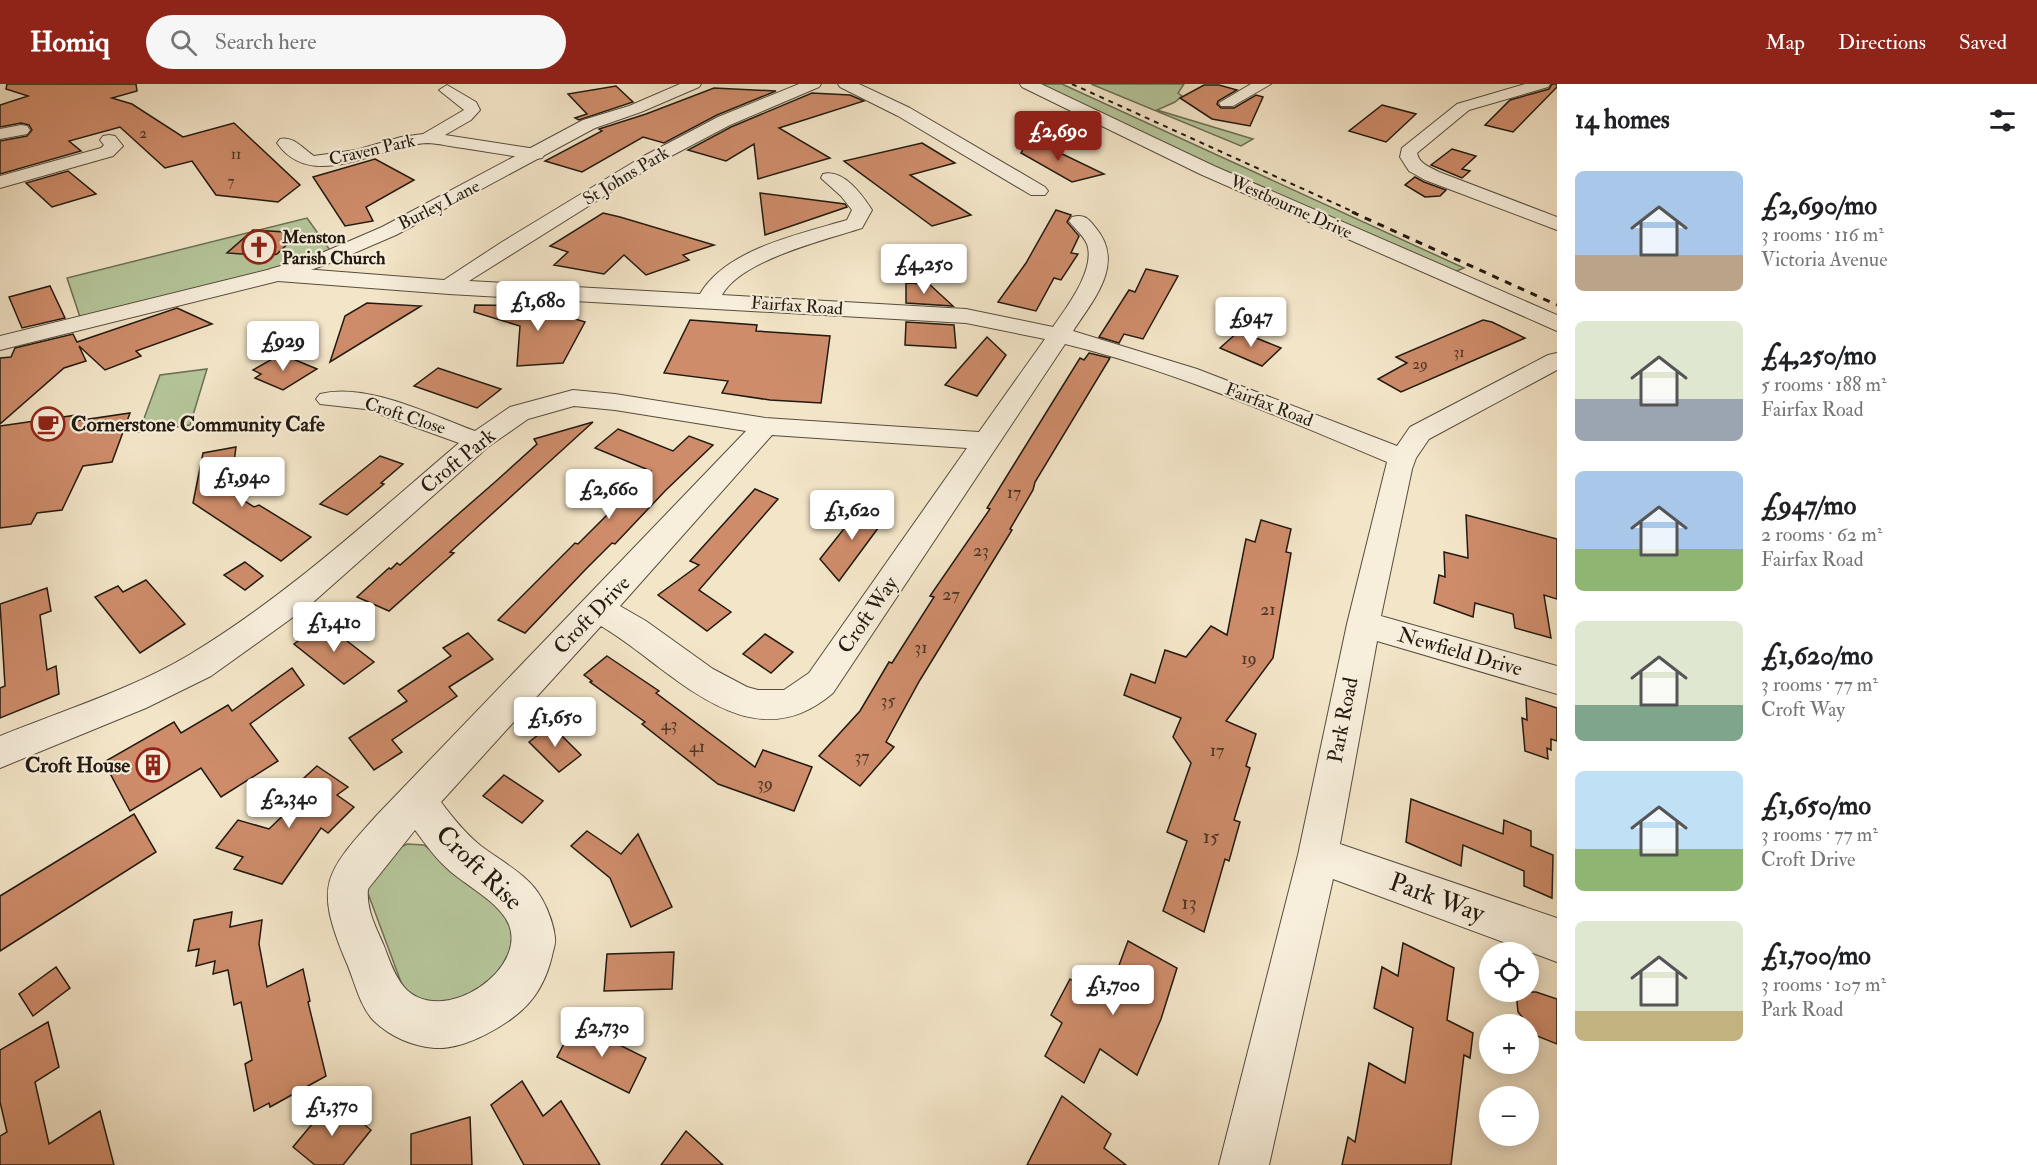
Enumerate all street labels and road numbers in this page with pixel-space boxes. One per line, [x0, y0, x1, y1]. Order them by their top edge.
street label: Craven Park [327, 129, 418, 171]
street label: St Johns Park [579, 141, 674, 211]
street label: Westbourne Drive [1225, 169, 1356, 244]
street label: Burley Lane [394, 174, 484, 235]
street label: Fairfax Road [750, 291, 844, 321]
street label: Fairfax Road [1222, 378, 1316, 432]
street label: Croft Close [362, 392, 449, 440]
street label: Croft Park [415, 422, 501, 500]
street label: Croft Drive [548, 570, 636, 660]
street label: Croft Way [832, 570, 905, 659]
street label: Newfield Drive [1394, 621, 1526, 683]
street label: Park Road [1321, 674, 1365, 765]
street label: Croft Rise [429, 819, 529, 917]
street label: Park Way [1385, 866, 1489, 930]

